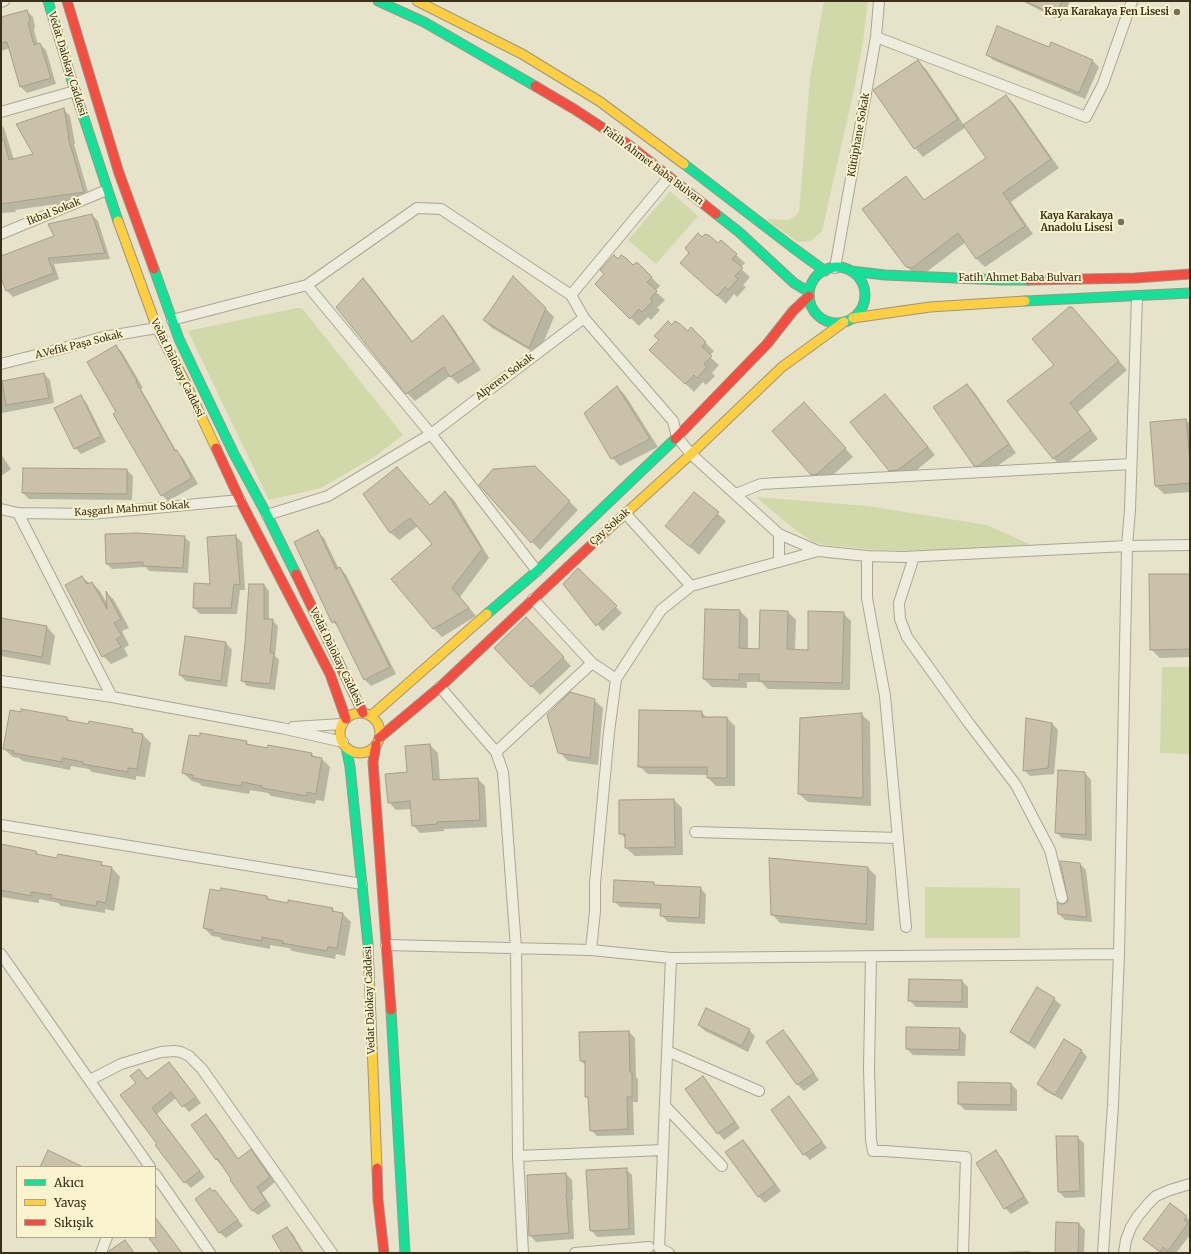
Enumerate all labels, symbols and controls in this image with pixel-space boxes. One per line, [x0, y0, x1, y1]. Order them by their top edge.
place label: Kaya Karakaya Fen Lisesi [1044, 6, 1169, 18]
marker: Kaya Karakaya Fen Lisesi [1172, 7, 1182, 17]
street label: Vedat Dalokay Caddesi [45, 11, 89, 117]
street label: Kütüphane Sokak [846, 92, 872, 178]
street label: Fatih Ahmet Baba Bulvarı [600, 124, 706, 208]
street label: İkbal Sokak [25, 196, 83, 228]
place label: Kaya Karakaya Anadolu Lisesi [1040, 210, 1113, 234]
marker: Kaya Karakaya Anadolu Lisesi [1116, 217, 1126, 227]
street label: Fatih Ahmet Baba Bulvarı [959, 272, 1081, 284]
street label: Vedat Dalokay Caddesi [148, 317, 206, 419]
street label: A.Vefik Paşa Sokak [34, 328, 124, 362]
street label: Alperen Sokak [473, 351, 537, 403]
street label: Kaşgarlı Mahmut Sokak [74, 499, 190, 519]
street label: Çay Sokak [587, 506, 633, 548]
street label: Vedat Dalokay Caddesi [307, 606, 365, 708]
street label: Vedat Dalokay Caddesi [362, 946, 378, 1054]
legend [16, 1166, 156, 1238]
text: Akıcı [54, 1175, 84, 1190]
text: Yavaş [54, 1195, 86, 1210]
text: Sıkışık [54, 1215, 94, 1230]

